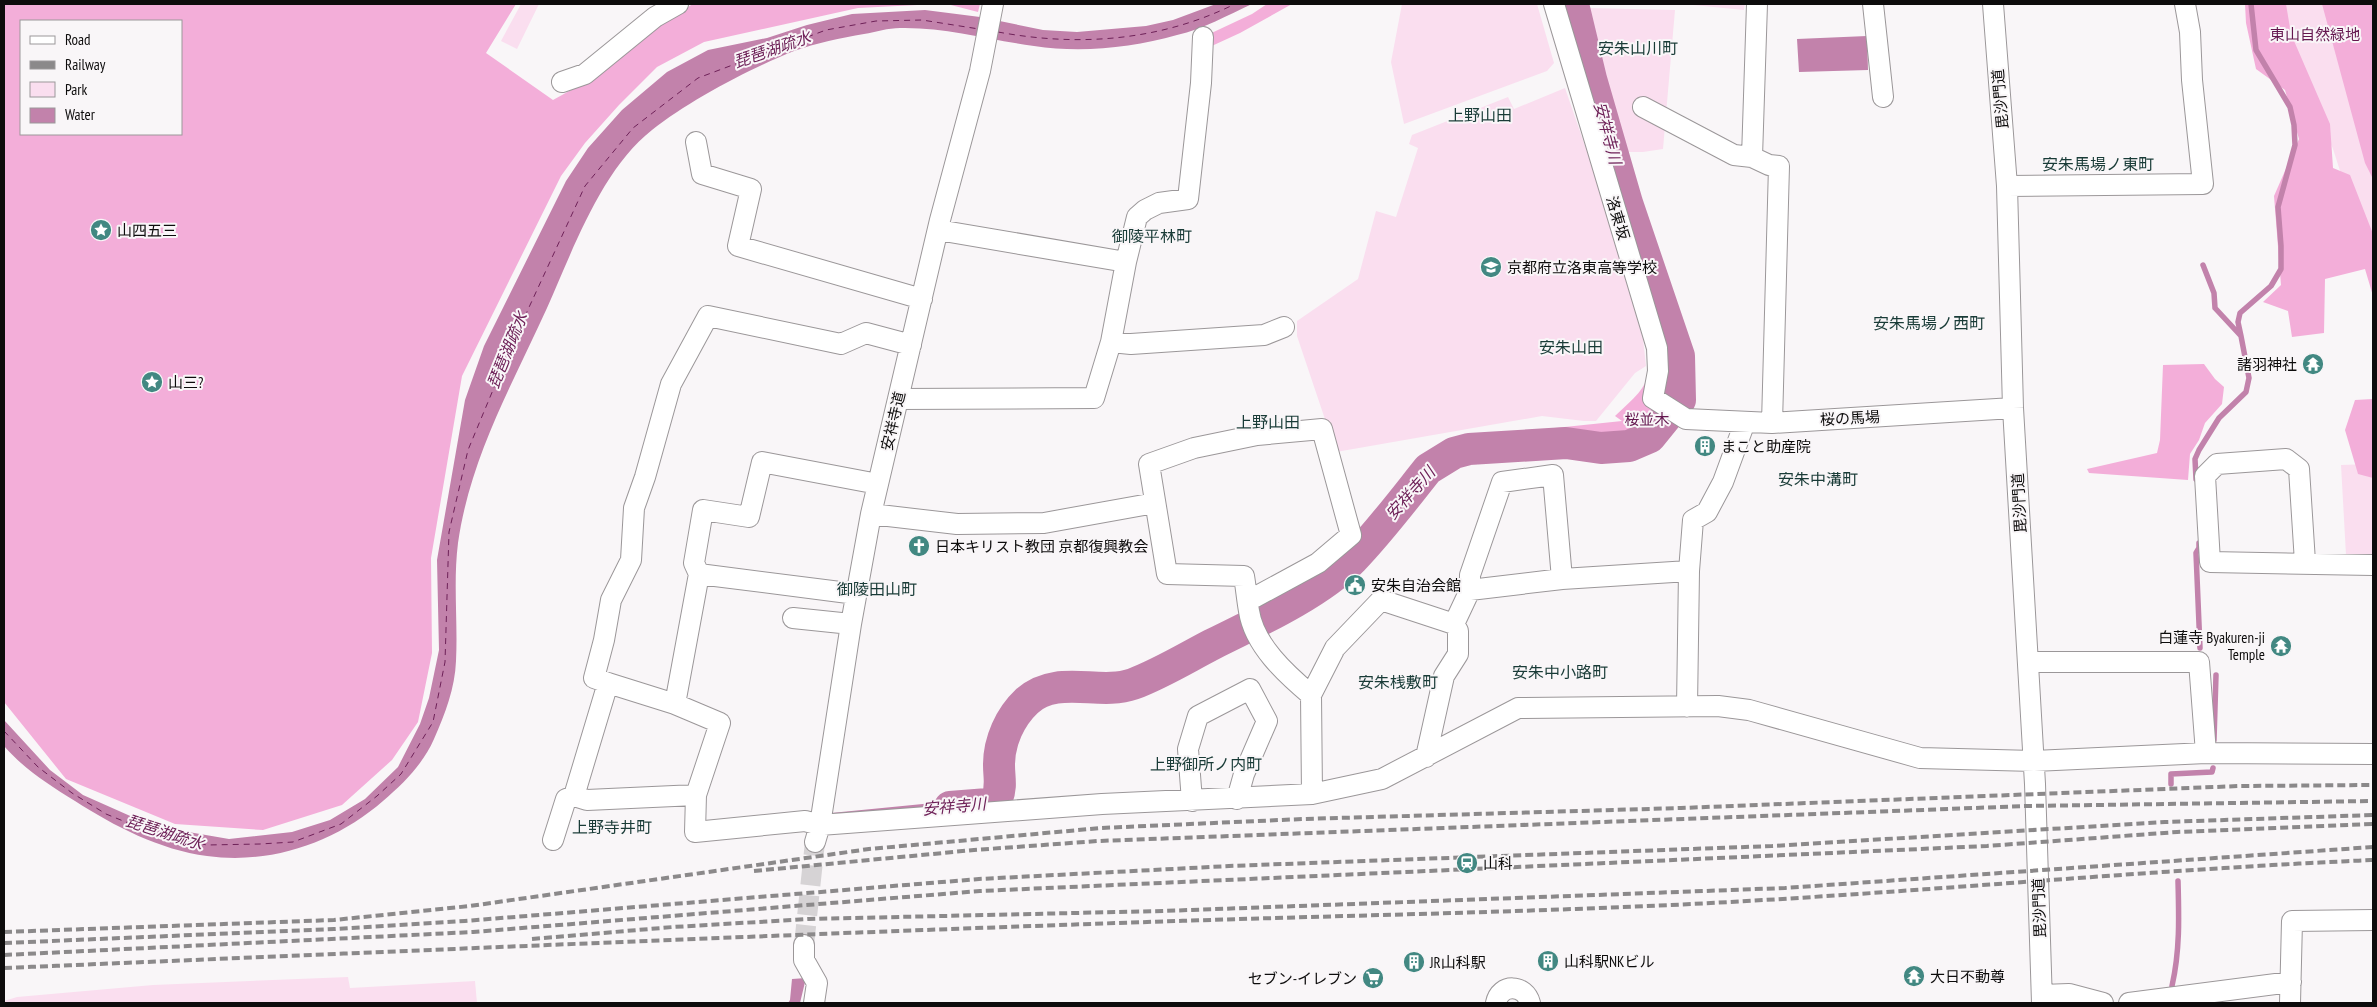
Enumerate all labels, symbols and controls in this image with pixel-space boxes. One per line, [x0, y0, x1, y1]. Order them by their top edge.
legend [20, 20, 182, 135]
park label: 東山自然緑地 [2270, 25, 2360, 44]
water label: 琵琶湖疏水 [731, 26, 815, 71]
text: Road [65, 30, 91, 49]
district label: 安朱山川町 [1598, 38, 1678, 58]
text: Railway [65, 55, 106, 74]
street label: 毘沙門道 [1988, 68, 2012, 130]
text: Park [65, 80, 87, 99]
water label: 安祥寺川 [1590, 99, 1626, 168]
text: Water [65, 105, 96, 124]
district label: 上野山田 [1448, 105, 1512, 125]
district label: 安朱馬場ノ東町 [2042, 154, 2154, 174]
street label: 洛東坂 [1602, 194, 1634, 242]
place icon: 山四五三 [89, 218, 113, 242]
place label: 山四五三 [117, 221, 177, 240]
district label: 御陵平林町 [1112, 226, 1192, 246]
school or university icon: 京都府立洛東高等学校 [1479, 255, 1503, 279]
place label: 京都府立洛東高等学校 [1507, 258, 1657, 277]
water label: 琵琶湖疏水 [483, 307, 532, 391]
district label: 安朱馬場ノ西町 [1873, 313, 1985, 333]
district label: 安朱山田 [1539, 337, 1603, 357]
temple icon: 諸羽神社 [2301, 352, 2325, 376]
place label: 諸羽神社 [2237, 355, 2297, 374]
place icon: 山三? [140, 370, 164, 394]
place label: 山三? [168, 373, 203, 392]
street label: 安祥寺道 [877, 390, 909, 452]
street label: 桜の馬場 [1820, 407, 1880, 429]
park label: 桜並木 [1624, 410, 1670, 429]
district label: 上野山田 [1236, 412, 1300, 432]
building icon: まこと助産院 [1693, 434, 1717, 458]
place label: まこと助産院 [1721, 437, 1811, 456]
water label: 安祥寺川 [1381, 461, 1440, 523]
district label: 安朱中溝町 [1778, 469, 1858, 489]
street label: 毘沙門道 [2008, 473, 2030, 533]
church icon: 日本キリスト教団 京都復興教会 [907, 534, 931, 558]
place label: 日本キリスト教団 京都復興教会 [935, 537, 1148, 556]
public building icon: 安朱自治会館 [1343, 573, 1367, 597]
place label: 安朱自治会館 [1371, 576, 1461, 595]
district label: 御陵田山町 [837, 579, 917, 599]
place label: 白蓮寺 Byakuren-ji Temple [2158, 628, 2265, 664]
temple icon: 白蓮寺 Byakuren-ji Temple [2269, 634, 2293, 658]
district label: 安朱中小路町 [1512, 662, 1608, 682]
district label: 安朱桟敷町 [1358, 672, 1438, 692]
district label: 上野御所ノ内町 [1150, 754, 1262, 774]
water label: 安祥寺川 [921, 793, 989, 819]
water label: 琵琶湖疏水 [124, 810, 208, 854]
district label: 上野寺井町 [572, 817, 652, 837]
station icon: 山科 [1455, 851, 1479, 875]
place label: 山科 [1483, 854, 1513, 873]
street label: 毘沙門道 [2028, 878, 2050, 938]
building icon: 山科駅NKビル [1536, 949, 1560, 973]
building icon: JR山科駅 [1402, 950, 1426, 974]
place label: 山科駅NKビル [1564, 952, 1654, 971]
place label: JR山科駅 [1429, 953, 1486, 972]
temple icon: 大日不動尊 [1902, 964, 1926, 988]
supermarket icon: セブン-イレブン [1361, 966, 1385, 990]
place label: 大日不動尊 [1930, 967, 2005, 986]
place label: セブン-イレブン [1248, 969, 1357, 988]

